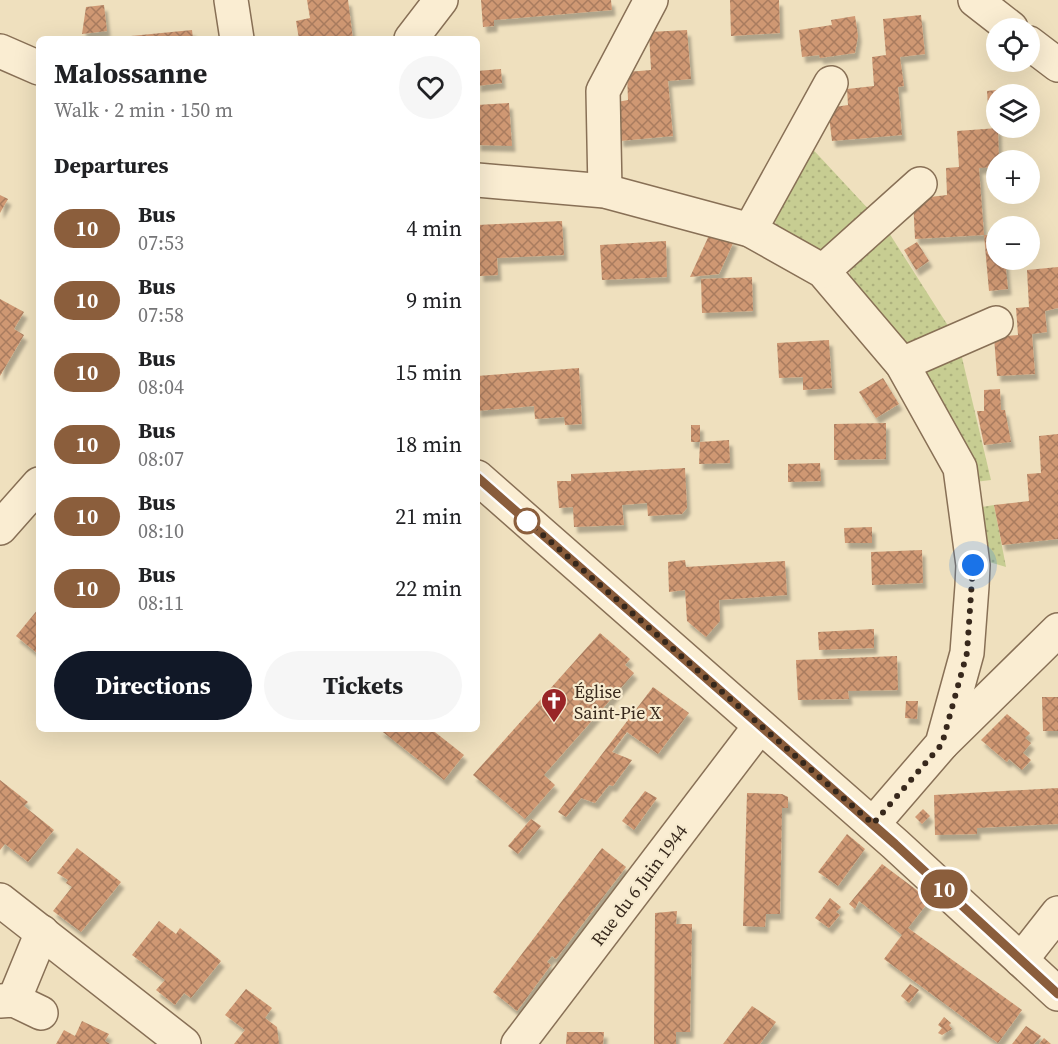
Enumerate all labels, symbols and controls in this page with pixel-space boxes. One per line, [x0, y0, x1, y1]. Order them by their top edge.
map controls [986, 18, 1040, 270]
button: locate [986, 18, 1040, 72]
text: Malossanne [54, 54, 207, 92]
button: heart [399, 56, 462, 119]
button: layers [986, 84, 1040, 138]
text: Walk · 2 min · 150 m [54, 96, 233, 124]
text: Departures [54, 150, 168, 180]
button: + [986, 150, 1040, 204]
text: Bus [138, 199, 175, 229]
text: 4 min [406, 213, 462, 243]
text: 10 [76, 214, 98, 243]
button: − [986, 216, 1040, 270]
text: 07:53 [138, 229, 184, 257]
text: Bus [138, 271, 175, 301]
text: 9 min [406, 285, 462, 315]
text: 10 [76, 286, 98, 315]
text: 07:58 [138, 301, 184, 329]
text: Bus [138, 343, 175, 373]
text: 15 min [395, 357, 462, 387]
text: 10 [76, 358, 98, 387]
text: 08:04 [138, 373, 184, 401]
text: Bus [138, 415, 175, 445]
text: 18 min [395, 429, 462, 459]
text: 10 [76, 430, 98, 459]
text: 08:07 [138, 445, 184, 473]
text: Bus [138, 487, 175, 517]
text: 21 min [395, 501, 462, 531]
text: 10 [76, 502, 98, 531]
unlabelled marker [514, 508, 540, 534]
text: 08:10 [138, 517, 184, 545]
your location [958, 550, 988, 580]
text: Bus [138, 559, 175, 589]
text: 22 min [395, 573, 462, 603]
text: 10 [76, 574, 98, 603]
text: 08:11 [138, 589, 184, 617]
button: Directions [54, 651, 252, 720]
button: Tickets [264, 651, 462, 720]
place label: Église Saint-Pie X [574, 679, 662, 725]
church icon: Église Saint-Pie X [539, 686, 569, 724]
street label: Rue du 6 Juin 1944 [585, 819, 693, 951]
line badge: 10 [917, 870, 971, 908]
text: 10 [933, 875, 955, 904]

